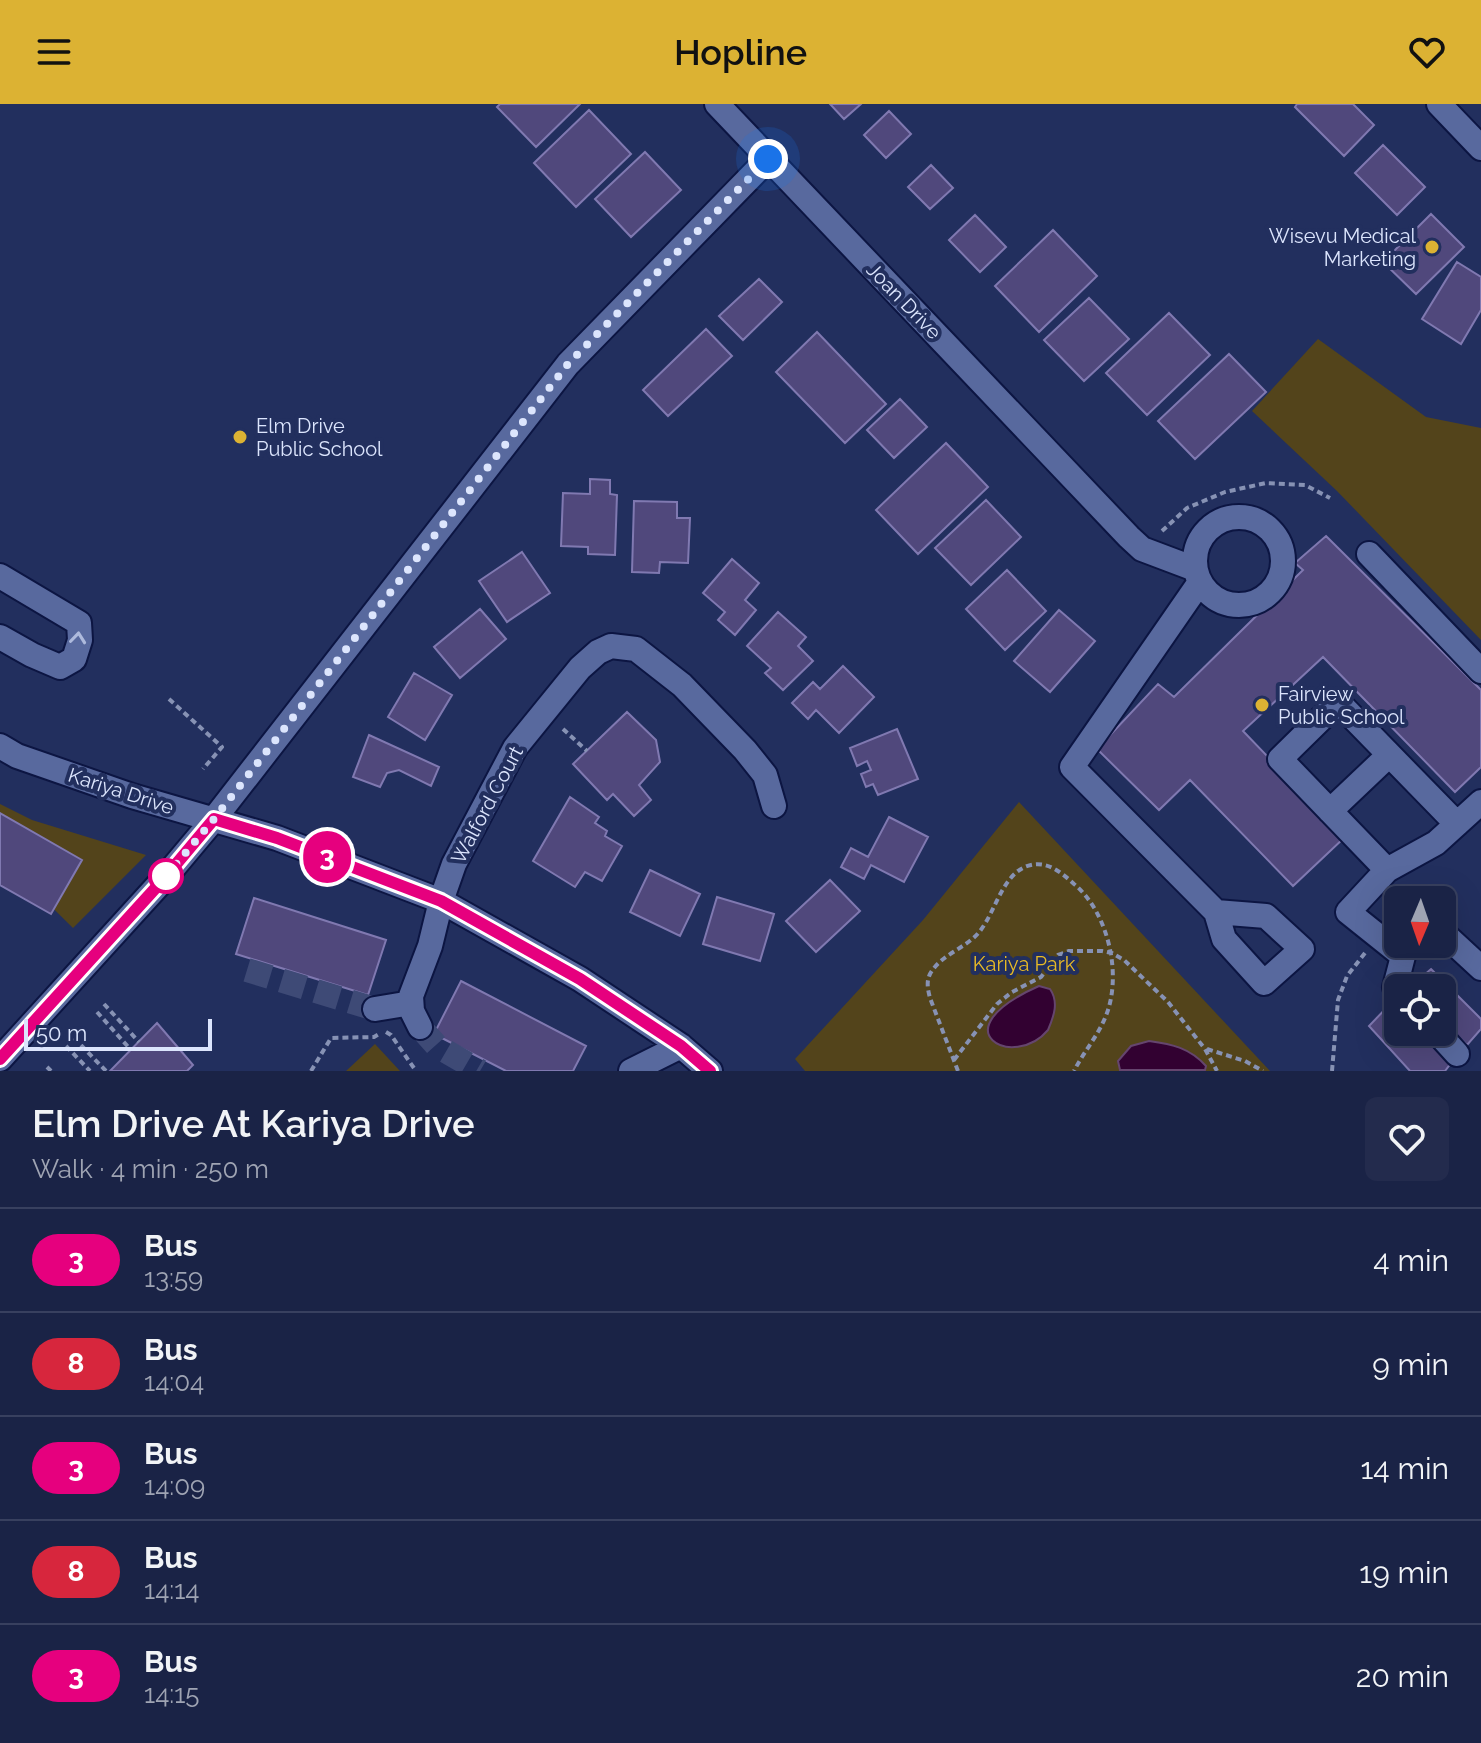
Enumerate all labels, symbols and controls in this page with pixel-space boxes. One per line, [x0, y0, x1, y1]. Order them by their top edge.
icon: menu [32, 30, 76, 74]
icon: heart [1405, 30, 1449, 74]
text: Hopline [674, 31, 807, 73]
your location [748, 139, 788, 179]
place label: Wisevu Medical Marketing [1269, 224, 1417, 271]
marker: Wisevu Medical Marketing [1423, 238, 1441, 256]
street label: Joan Drive [862, 258, 946, 344]
place label: Elm Drive Public School [256, 414, 383, 461]
marker: Elm Drive Public School [231, 428, 249, 446]
one-way arrow [69, 631, 86, 644]
place label: Fairview Public School [1278, 682, 1405, 729]
marker: Fairview Public School [1253, 696, 1271, 714]
street label: Walford Court [446, 742, 528, 868]
street label: Kariya Drive [65, 763, 177, 819]
line badge: 3 [301, 831, 353, 883]
text: 3 [319, 840, 335, 873]
unlabelled marker [149, 859, 183, 893]
north arrow [1384, 886, 1456, 958]
map controls [1384, 886, 1456, 1046]
park label: Kariya Park [973, 952, 1076, 976]
button: locate [1384, 974, 1456, 1046]
scale bar [24, 1015, 212, 1051]
text: 50 m [36, 1020, 87, 1046]
button: heart [1365, 1097, 1449, 1181]
text: Elm Drive At Kariya Drive [32, 1101, 475, 1146]
text: Walk · 4 min · 250 m [32, 1154, 269, 1184]
text: Bus [144, 1228, 198, 1263]
text: 3 [68, 1243, 84, 1276]
text: 4 min [1373, 1243, 1449, 1278]
text: 13:59 [144, 1263, 203, 1293]
text: Bus [144, 1332, 198, 1367]
text: 8 [68, 1347, 84, 1380]
text: 9 min [1372, 1347, 1449, 1382]
text: 14:04 [144, 1367, 204, 1397]
text: Bus [144, 1436, 198, 1471]
text: 3 [68, 1451, 84, 1484]
text: 14 min [1361, 1451, 1449, 1486]
text: 14:09 [144, 1471, 205, 1501]
text: Bus [144, 1540, 198, 1575]
text: 8 [68, 1555, 84, 1588]
text: 19 min [1359, 1555, 1449, 1590]
text: 14:14 [144, 1575, 200, 1605]
text: Bus [144, 1644, 198, 1679]
text: 3 [68, 1659, 84, 1692]
text: 20 min [1356, 1659, 1449, 1694]
text: 14:15 [144, 1679, 200, 1709]

